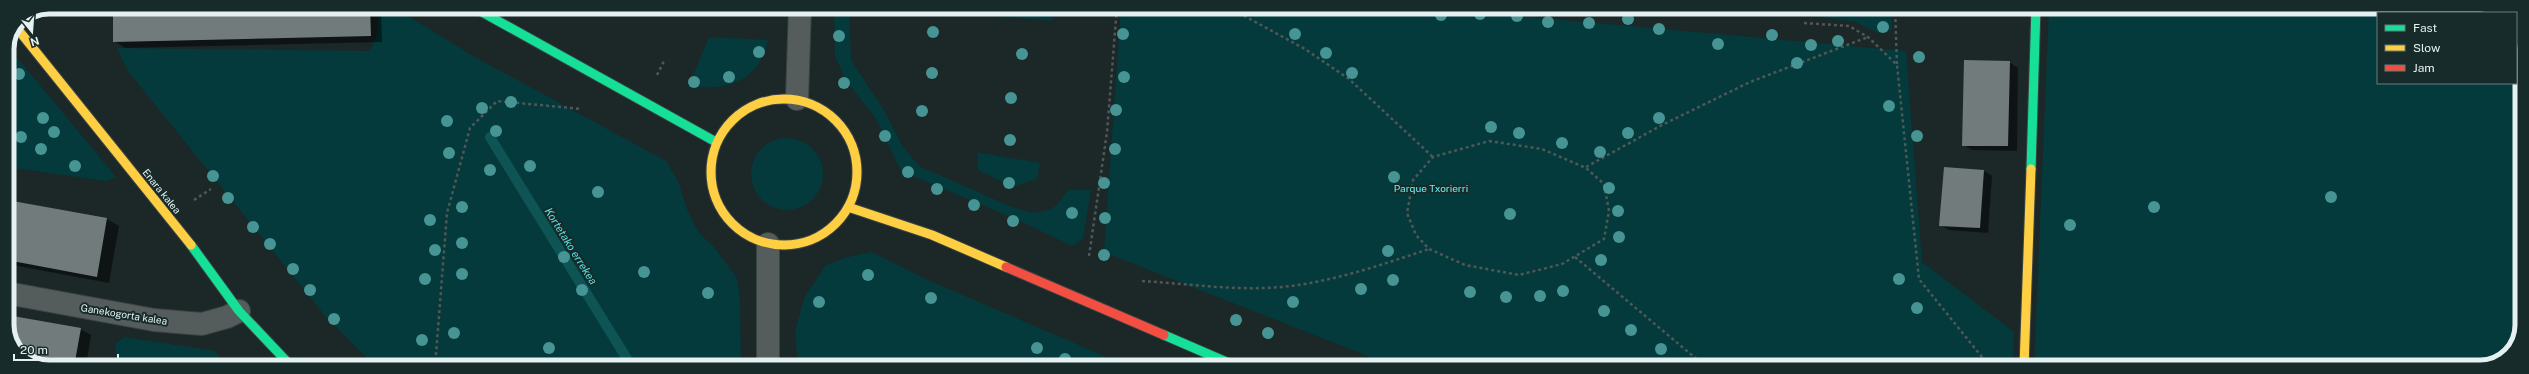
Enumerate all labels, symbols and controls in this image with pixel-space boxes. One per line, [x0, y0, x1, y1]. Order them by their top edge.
north arrow [12, 12, 52, 52]
legend [2377, 12, 2517, 84]
text: Fast [2413, 21, 2438, 35]
text: N [29, 35, 41, 49]
text: Slow [2413, 41, 2441, 55]
text: Jam [2413, 61, 2435, 75]
street label: Enara kalea [140, 166, 184, 216]
park label: Parque Txorierri [1394, 182, 1468, 194]
water label: Kortetako errekea [543, 205, 600, 287]
street label: Ganekogorta kalea [80, 301, 168, 327]
scale bar [14, 336, 118, 362]
text: 20 m [20, 343, 48, 357]

